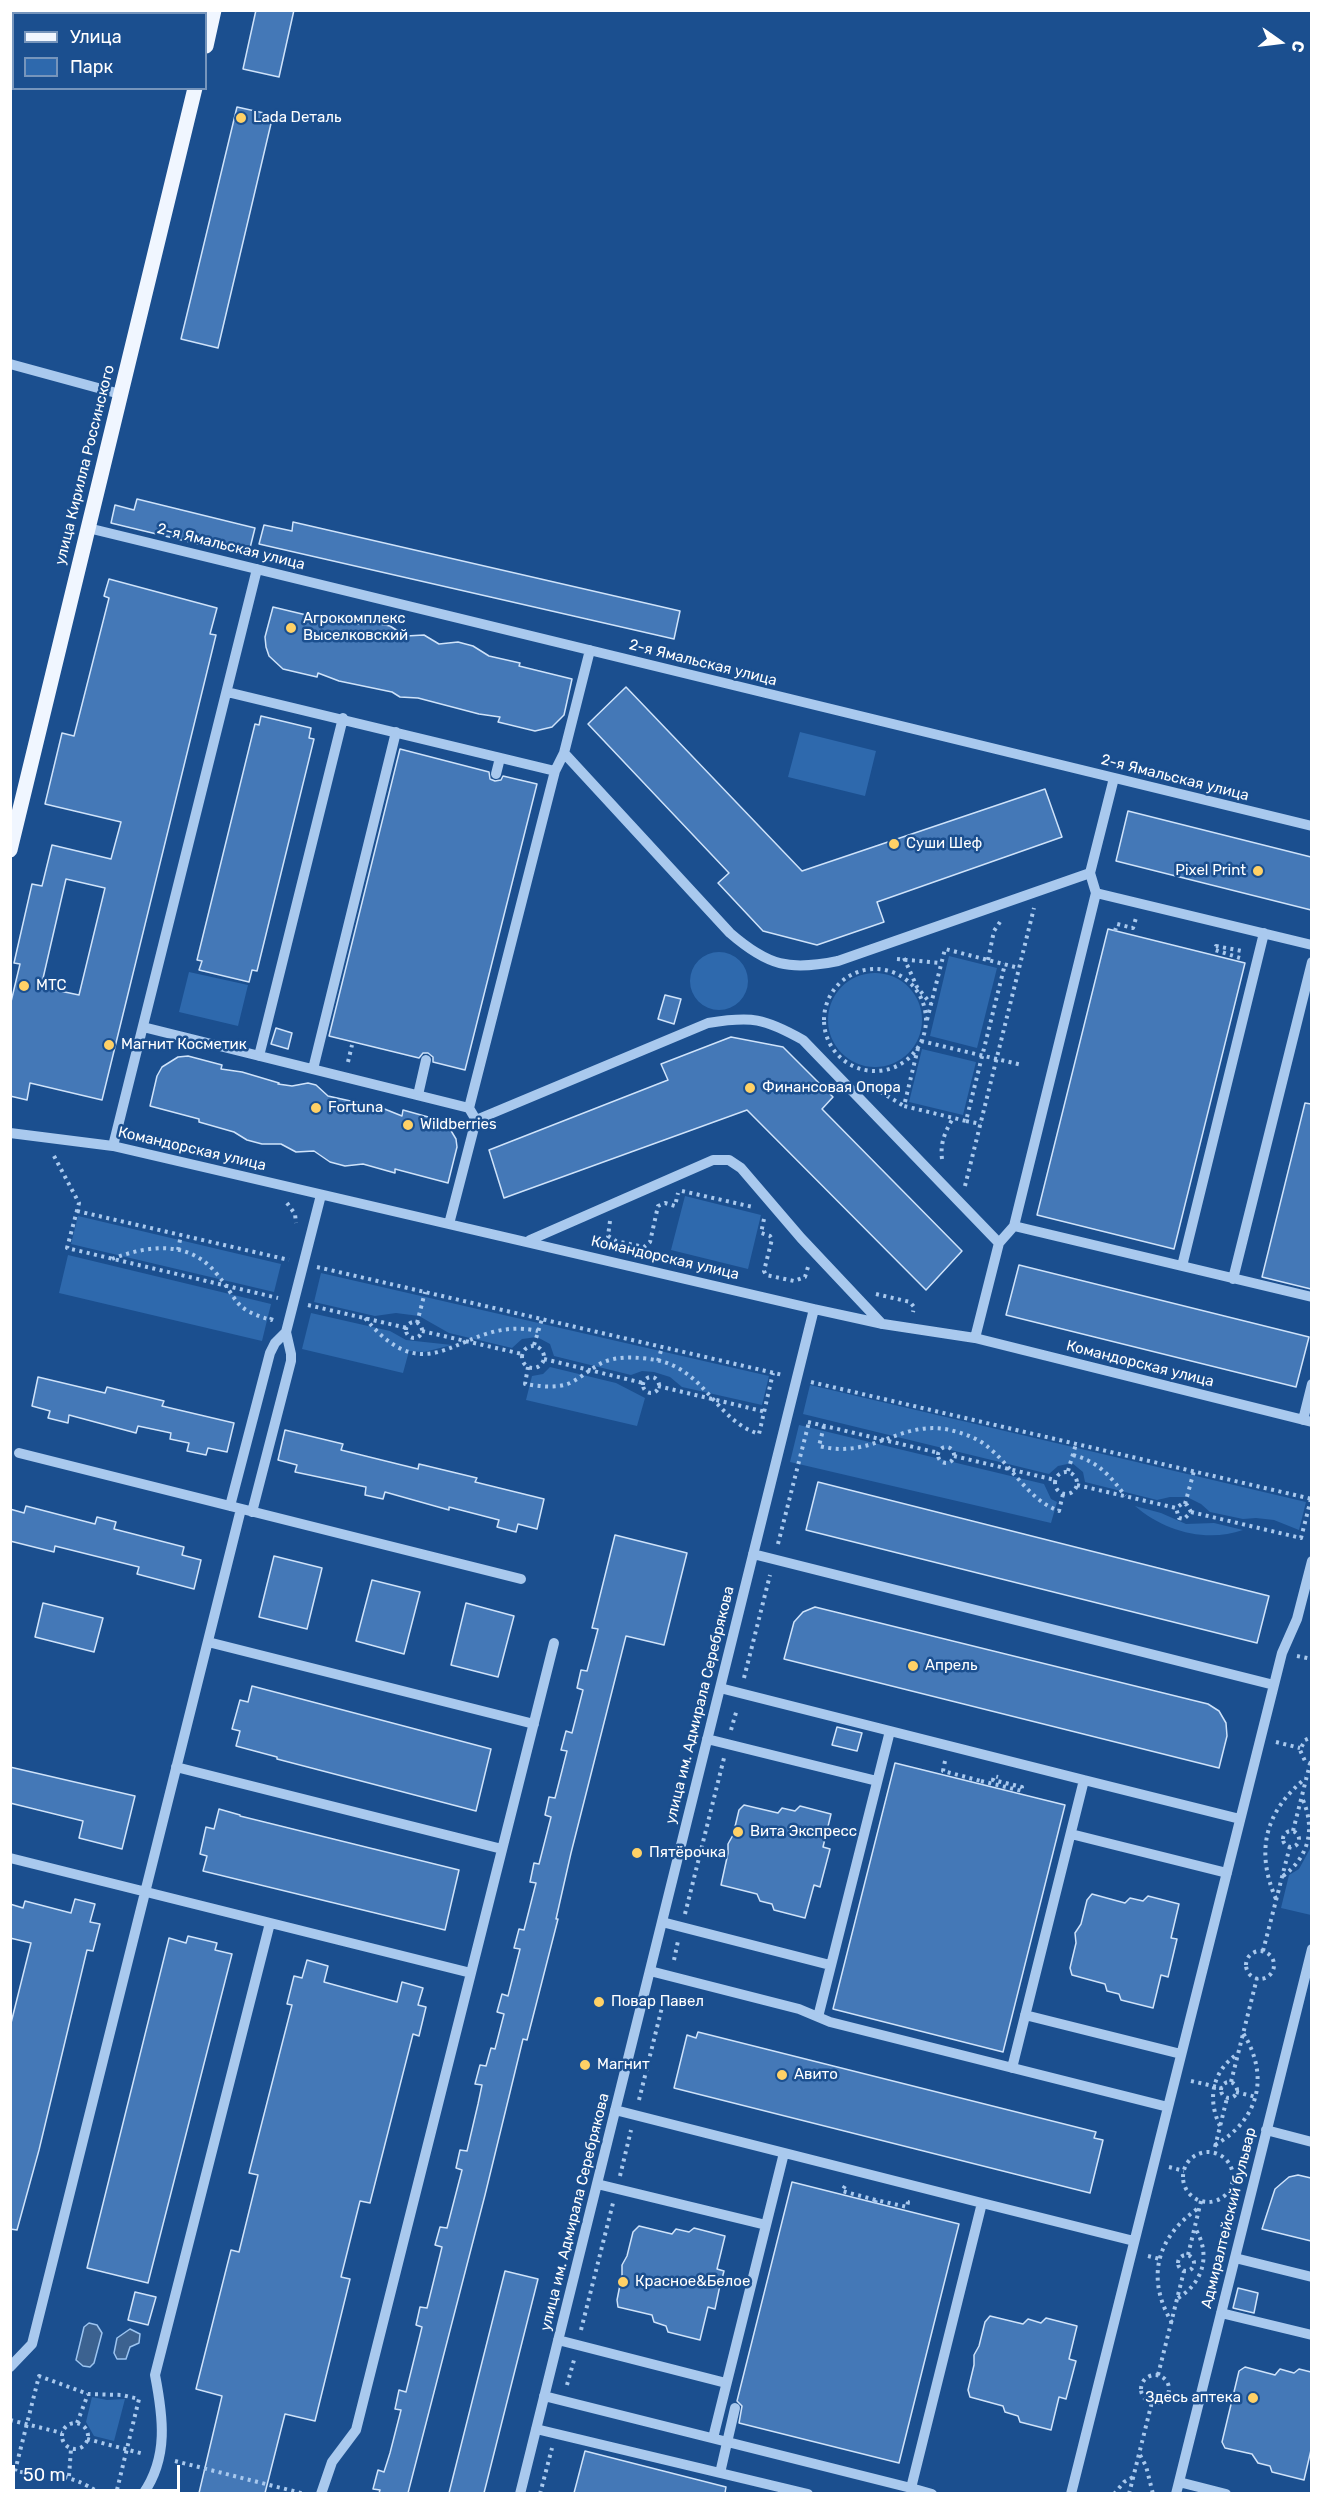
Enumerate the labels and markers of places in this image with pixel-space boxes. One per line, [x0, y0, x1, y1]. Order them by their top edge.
place label: Lada Dеталь [253, 109, 342, 127]
marker: Lada Dеталь [234, 111, 248, 125]
place label: Агрокомплекс Выселковский [303, 610, 408, 645]
marker: Агрокомплекс Выселковский [284, 621, 298, 635]
place label: Суши Шеф [906, 835, 982, 853]
marker: Суши Шеф [887, 837, 901, 851]
place label: Pixel Print [1175, 862, 1246, 880]
marker: Pixel Print [1251, 864, 1265, 878]
place label: МТС [36, 977, 67, 995]
marker: МТС [17, 979, 31, 993]
place label: Магнит Косметик [121, 1036, 247, 1054]
marker: Магнит Косметик [102, 1038, 116, 1052]
place label: Финансовая Опора [762, 1079, 901, 1097]
marker: Финансовая Опора [743, 1081, 757, 1095]
place label: Fortuna [328, 1099, 383, 1117]
marker: Fortuna [309, 1101, 323, 1115]
place label: Wildberries [420, 1116, 497, 1134]
marker: Wildberries [401, 1118, 415, 1132]
place label: Апрель [925, 1657, 977, 1675]
marker: Апрель [906, 1659, 920, 1673]
place label: Вита Экспресс [750, 1823, 857, 1841]
marker: Вита Экспресс [731, 1825, 745, 1839]
place label: Пятёрочка [649, 1844, 726, 1862]
marker: Пятёрочка [630, 1846, 644, 1860]
place label: Повар Павел [611, 1993, 704, 2011]
marker: Повар Павел [592, 1995, 606, 2009]
place label: Магнит [597, 2056, 650, 2074]
marker: Магнит [578, 2058, 592, 2072]
place label: Авито [794, 2066, 838, 2084]
marker: Авито [775, 2068, 789, 2082]
place label: Красное&Белое [635, 2273, 750, 2291]
marker: Красное&Белое [616, 2275, 630, 2289]
place label: Здесь аптека [1145, 2389, 1241, 2407]
marker: Здесь аптека [1246, 2391, 1260, 2405]

